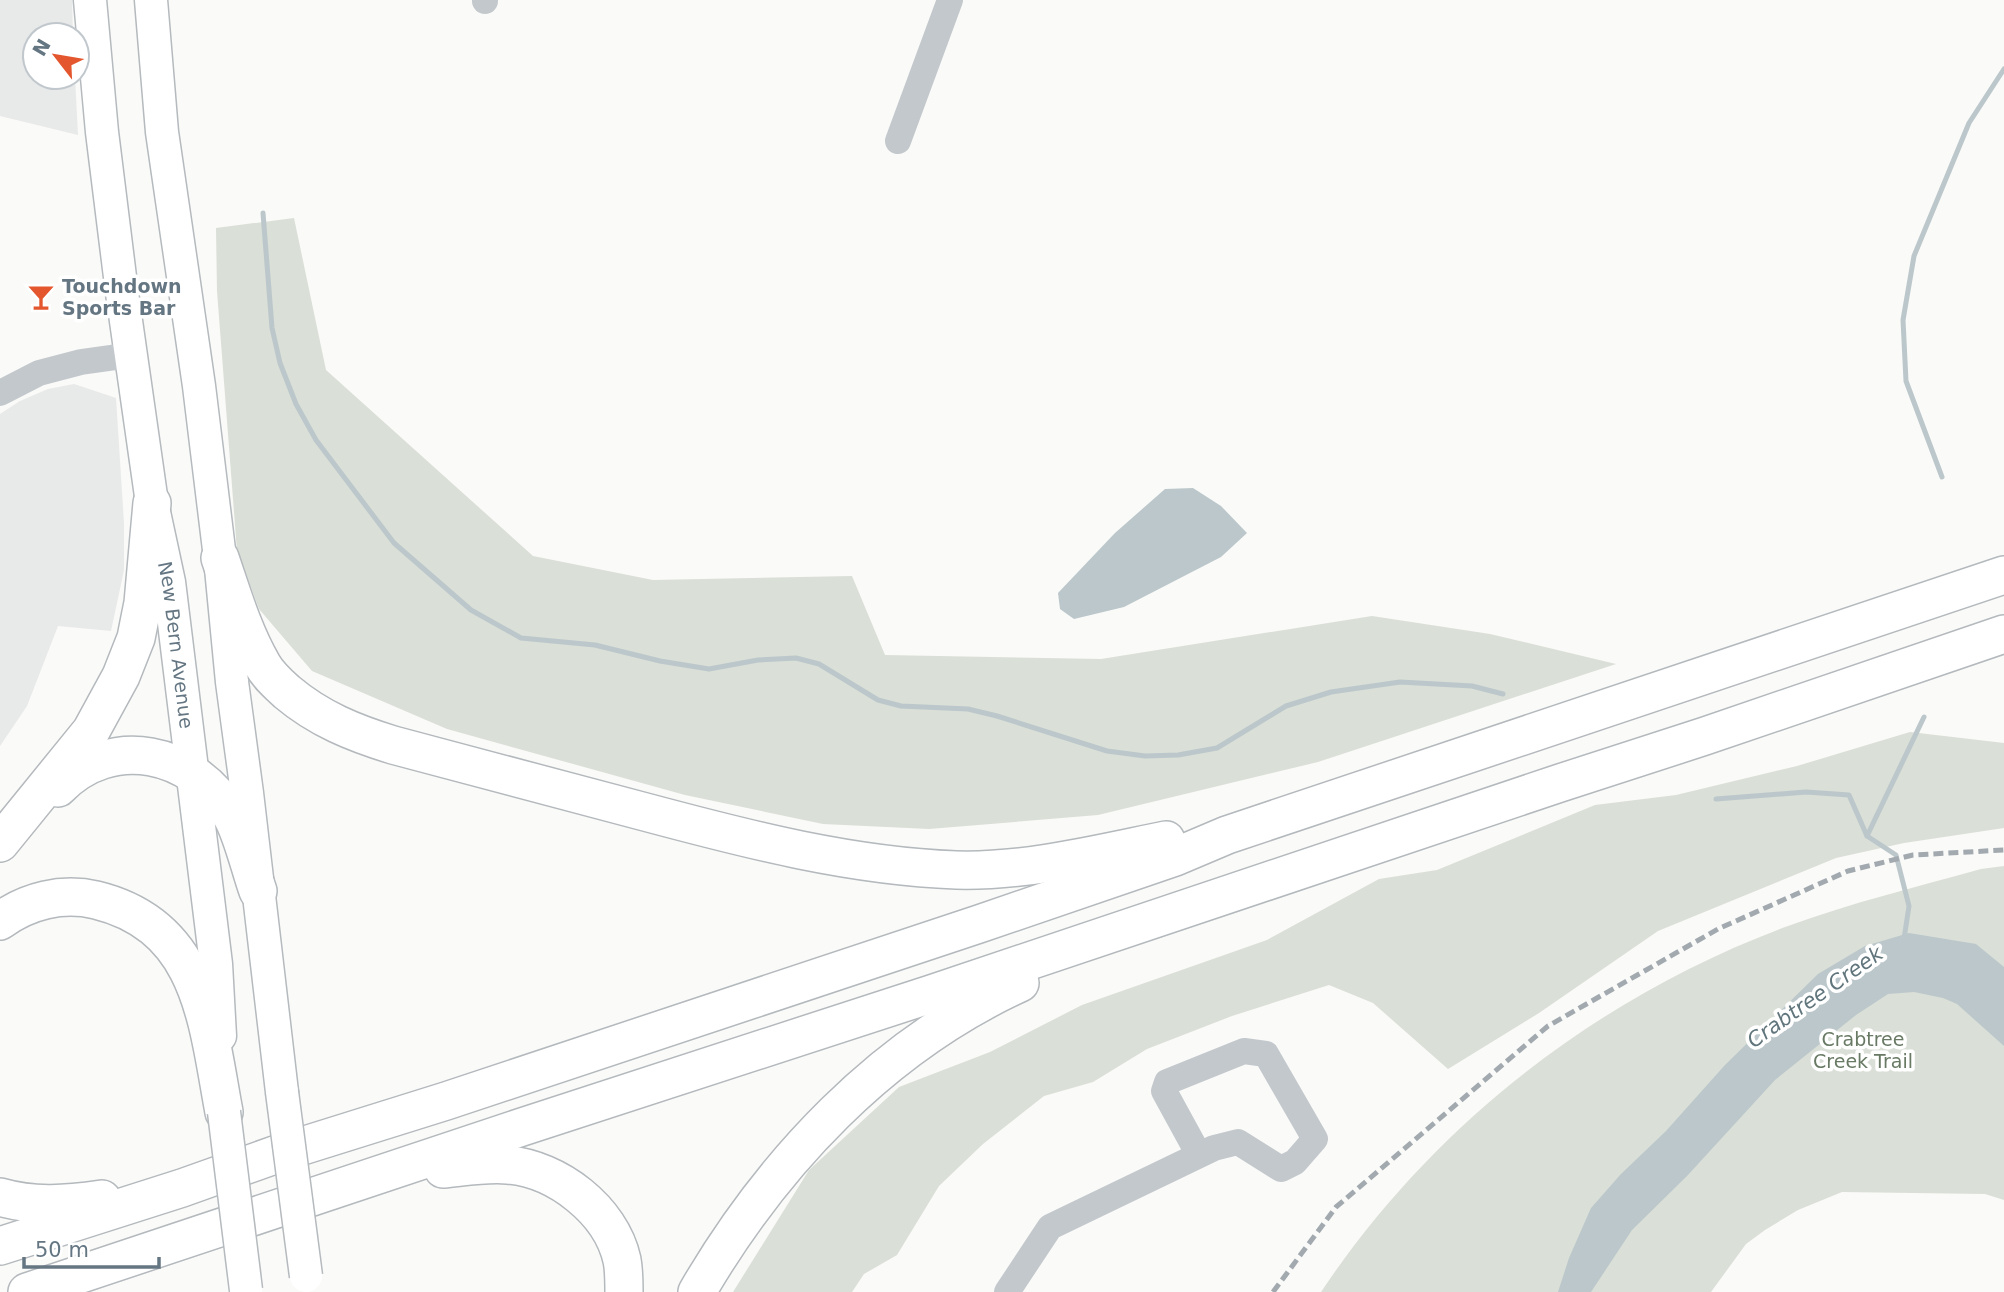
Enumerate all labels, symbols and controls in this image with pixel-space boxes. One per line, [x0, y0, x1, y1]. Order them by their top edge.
north arrow [21, 21, 91, 91]
text: N [28, 35, 55, 60]
place label: Touchdown Sports Bar [62, 275, 182, 319]
bar icon: Touchdown Sports Bar [26, 282, 56, 312]
street label: New Bern Avenue [154, 559, 198, 730]
water label: Crabtree Creek [1743, 941, 1888, 1053]
park label: Crabtree Creek Trail [1813, 1028, 1913, 1072]
scale bar [24, 1226, 159, 1270]
text: 50 m [35, 1238, 89, 1262]

